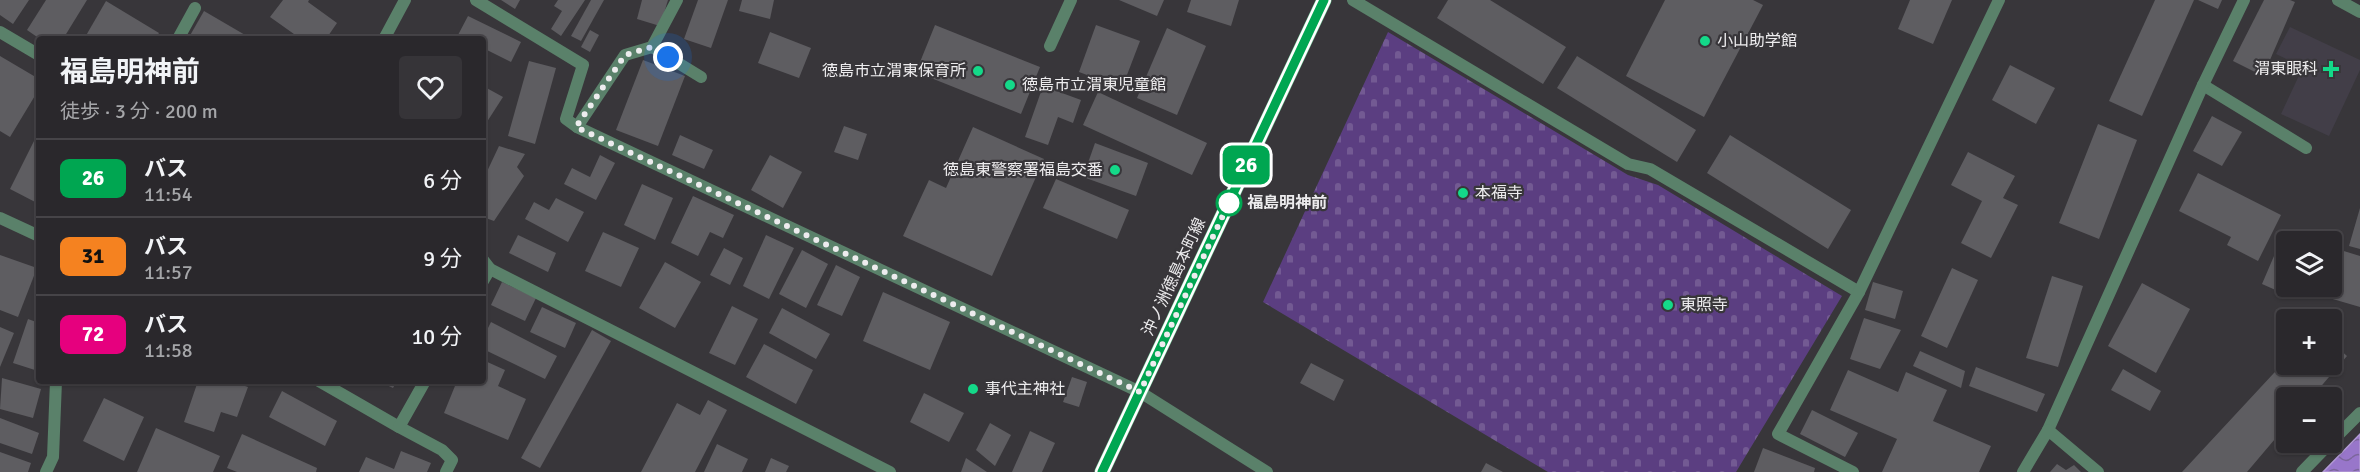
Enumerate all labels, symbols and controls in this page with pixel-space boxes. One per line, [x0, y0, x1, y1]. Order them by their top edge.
place label: 小山助学館 [1717, 31, 1797, 51]
marker: 小山助学館 [1698, 34, 1712, 48]
your location [653, 42, 683, 72]
text: 福島明神前 [60, 55, 200, 89]
button: heart [399, 56, 462, 119]
place label: 渭東眼科 [2254, 59, 2318, 79]
marker: 渭東眼科 [2322, 60, 2340, 78]
place label: 徳島市立渭東保育所 [822, 61, 966, 81]
marker: 徳島市立渭東保育所 [971, 64, 985, 78]
place label: 徳島市立渭東児童館 [1022, 75, 1166, 95]
marker: 徳島市立渭東児童館 [1003, 78, 1017, 92]
text: 徒歩 · 3 分 · 200 m [60, 99, 218, 124]
line badge: 26 [1219, 146, 1273, 184]
text: 26 [1235, 152, 1257, 178]
text: バス [144, 155, 188, 182]
place label: 徳島東警察署福島交番 [943, 160, 1103, 180]
marker: 徳島東警察署福島交番 [1108, 163, 1122, 177]
text: 26 [82, 165, 104, 191]
text: 6 分 [423, 167, 462, 194]
text: 11:54 [144, 182, 193, 207]
place label: 本福寺 [1475, 183, 1523, 203]
marker: 本福寺 [1456, 186, 1470, 200]
marker: 福島明神前 [1216, 190, 1242, 216]
place label: 福島明神前 [1247, 193, 1327, 213]
street label: 沖ノ洲徳島本町線 [1138, 215, 1210, 339]
map controls [2276, 231, 2342, 453]
button: layers [2276, 231, 2342, 297]
text: バス [144, 233, 188, 260]
text: 31 [82, 243, 104, 269]
text: 9 分 [423, 245, 462, 272]
text: 11:57 [144, 260, 193, 285]
place label: 東照寺 [1680, 295, 1728, 315]
marker: 東照寺 [1661, 298, 1675, 312]
button: + [2276, 309, 2342, 375]
text: バス [144, 311, 188, 338]
text: 72 [82, 321, 104, 347]
text: 10 分 [411, 323, 462, 350]
text: 11:58 [144, 338, 193, 363]
place label: 事代主神社 [985, 379, 1065, 399]
marker: 事代主神社 [966, 382, 980, 396]
button: − [2276, 387, 2342, 453]

